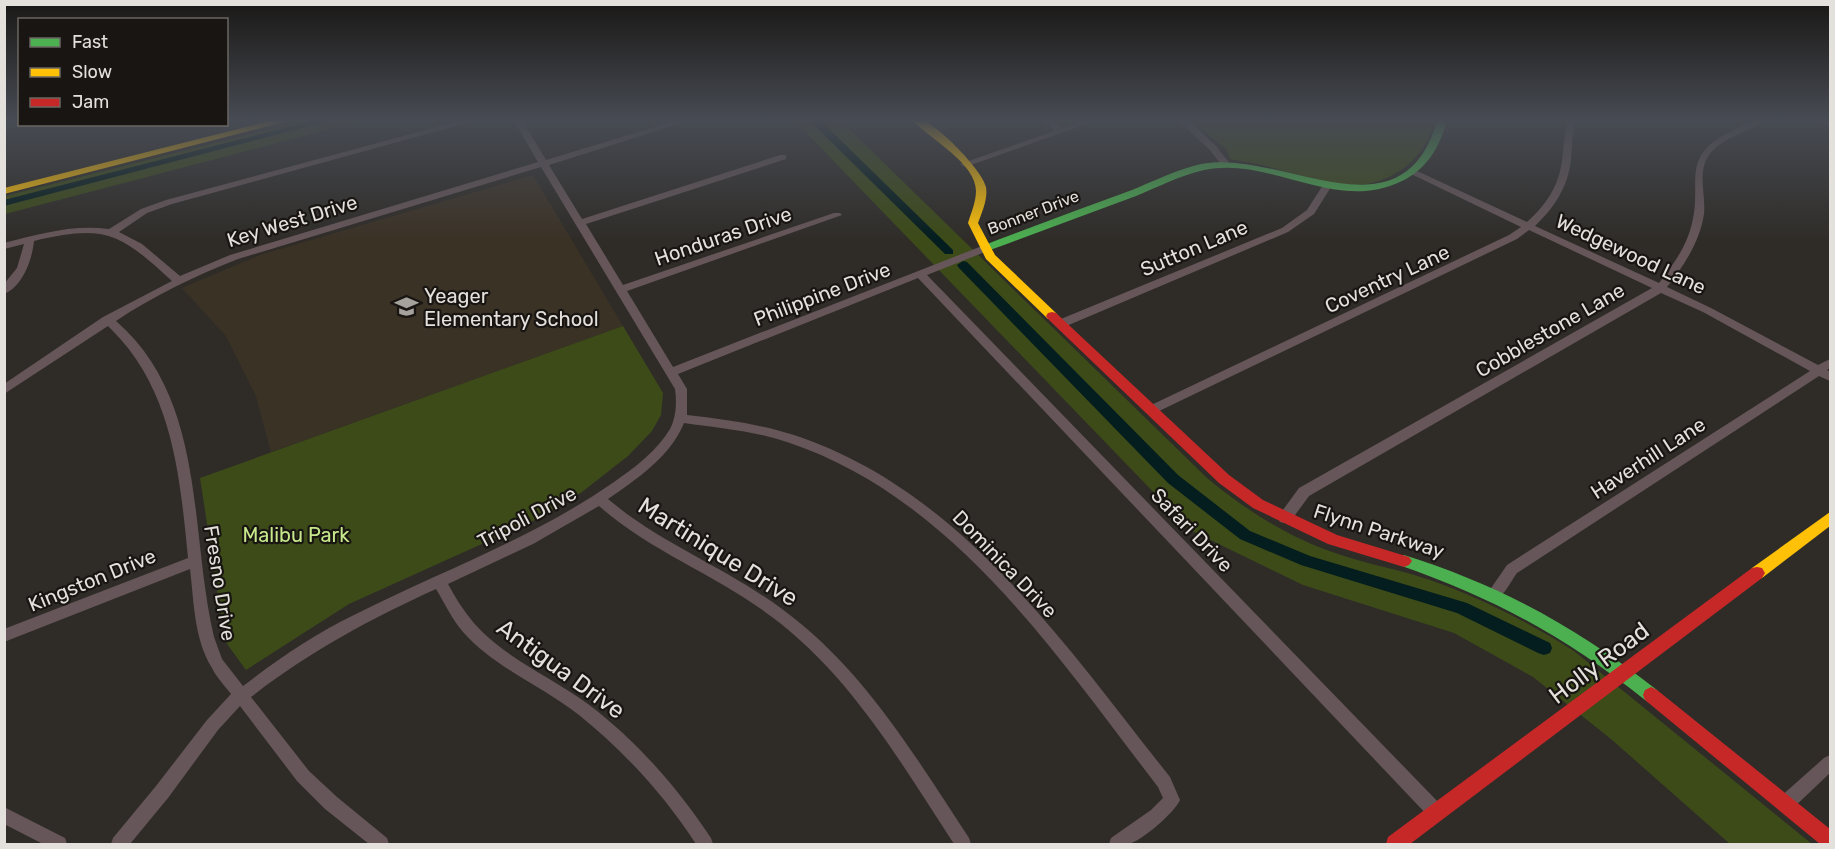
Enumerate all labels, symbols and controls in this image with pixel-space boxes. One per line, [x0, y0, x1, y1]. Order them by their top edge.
legend [18, 18, 228, 126]
text: Fast [72, 31, 108, 53]
text: Slow [72, 61, 112, 83]
text: Jam [72, 91, 109, 113]
street label: Bonner Drive [985, 186, 1082, 239]
street label: Key West Drive [224, 190, 360, 252]
street label: Honduras Drive [651, 201, 795, 271]
street label: Wedgewood Lane [1552, 209, 1710, 299]
street label: Sutton Lane [1137, 215, 1251, 281]
street label: Coventry Lane [1321, 240, 1453, 318]
street label: Philippine Drive [750, 257, 894, 331]
street label: Cobblestone Lane [1471, 278, 1629, 382]
place label: Yeager Elementary School [424, 284, 599, 331]
school or university icon: Yeager Elementary School [393, 294, 419, 320]
street label: Haverhill Lane [1586, 412, 1710, 504]
street label: Tripoli Drive [473, 481, 581, 553]
street label: Safari Drive [1146, 483, 1238, 577]
street label: Martinique Drive [633, 492, 803, 612]
street label: Flynn Parkway [1311, 499, 1447, 563]
street label: Dominica Drive [948, 505, 1062, 623]
street label: Fresno Drive [199, 523, 241, 643]
park label: Malibu Park [242, 523, 350, 547]
street label: Kingston Drive [25, 543, 159, 617]
street label: Antigua Drive [492, 613, 630, 725]
street label: Holly Road [1543, 616, 1655, 710]

